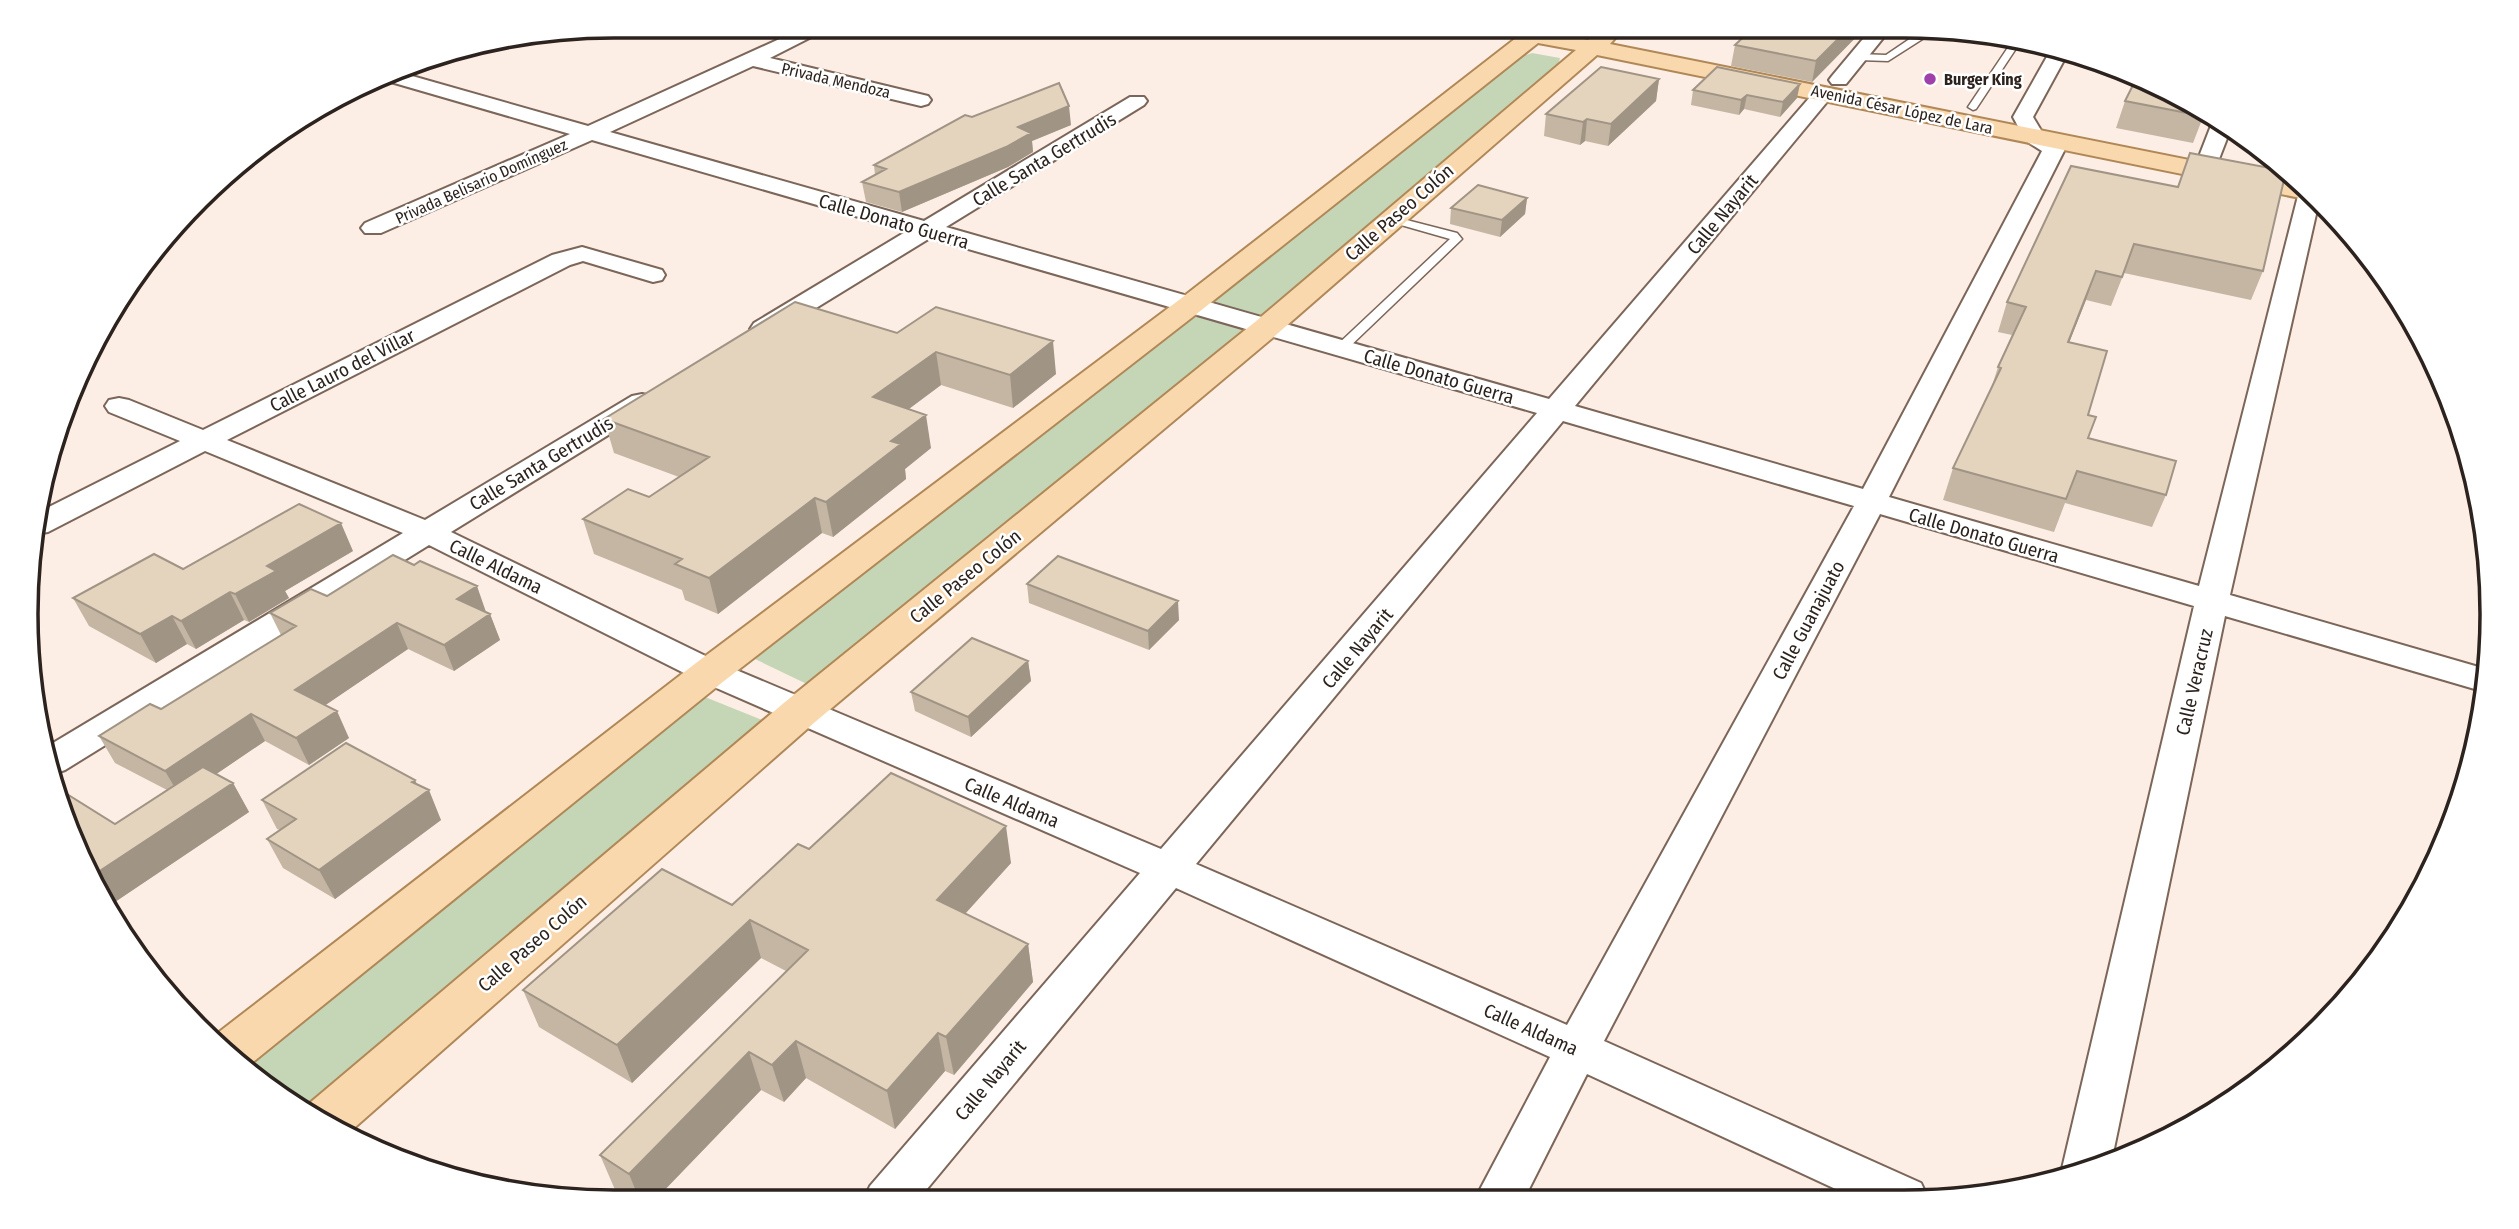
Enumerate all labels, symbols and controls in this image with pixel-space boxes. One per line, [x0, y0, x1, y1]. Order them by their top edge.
street label: Privada Mendoza [780, 59, 892, 102]
place label: Burger King [1944, 70, 2022, 89]
marker: Burger King [1922, 71, 1938, 87]
street label: Avenida César López de Lara [1809, 81, 1995, 138]
street label: Calle Santa Gertrudis [968, 107, 1120, 211]
street label: Privada Belisario Domínguez [392, 135, 570, 228]
street label: Calle Paseo Colón [1340, 159, 1458, 266]
street label: Calle Nayarit [1682, 169, 1763, 259]
street label: Calle Donato Guerra [816, 189, 972, 254]
street label: Calle Lauro del Villar [266, 324, 419, 417]
street label: Calle Donato Guerra [1361, 344, 1517, 409]
street label: Calle Santa Gertrudis [465, 411, 617, 515]
street label: Calle Donato Guerra [1906, 503, 2062, 568]
street label: Calle Paseo Colón [905, 524, 1026, 628]
street label: Calle Aldama [445, 534, 546, 599]
street label: Calle Guanajuato [1767, 557, 1849, 684]
street label: Calle Nayarit [1317, 603, 1398, 693]
street label: Calle Veracruz [2171, 626, 2218, 738]
street label: Calle Aldama [961, 772, 1063, 833]
street label: Calle Paseo Colón [473, 890, 591, 997]
street label: Calle Aldama [1480, 998, 1581, 1060]
street label: Calle Nayarit [950, 1035, 1031, 1125]

